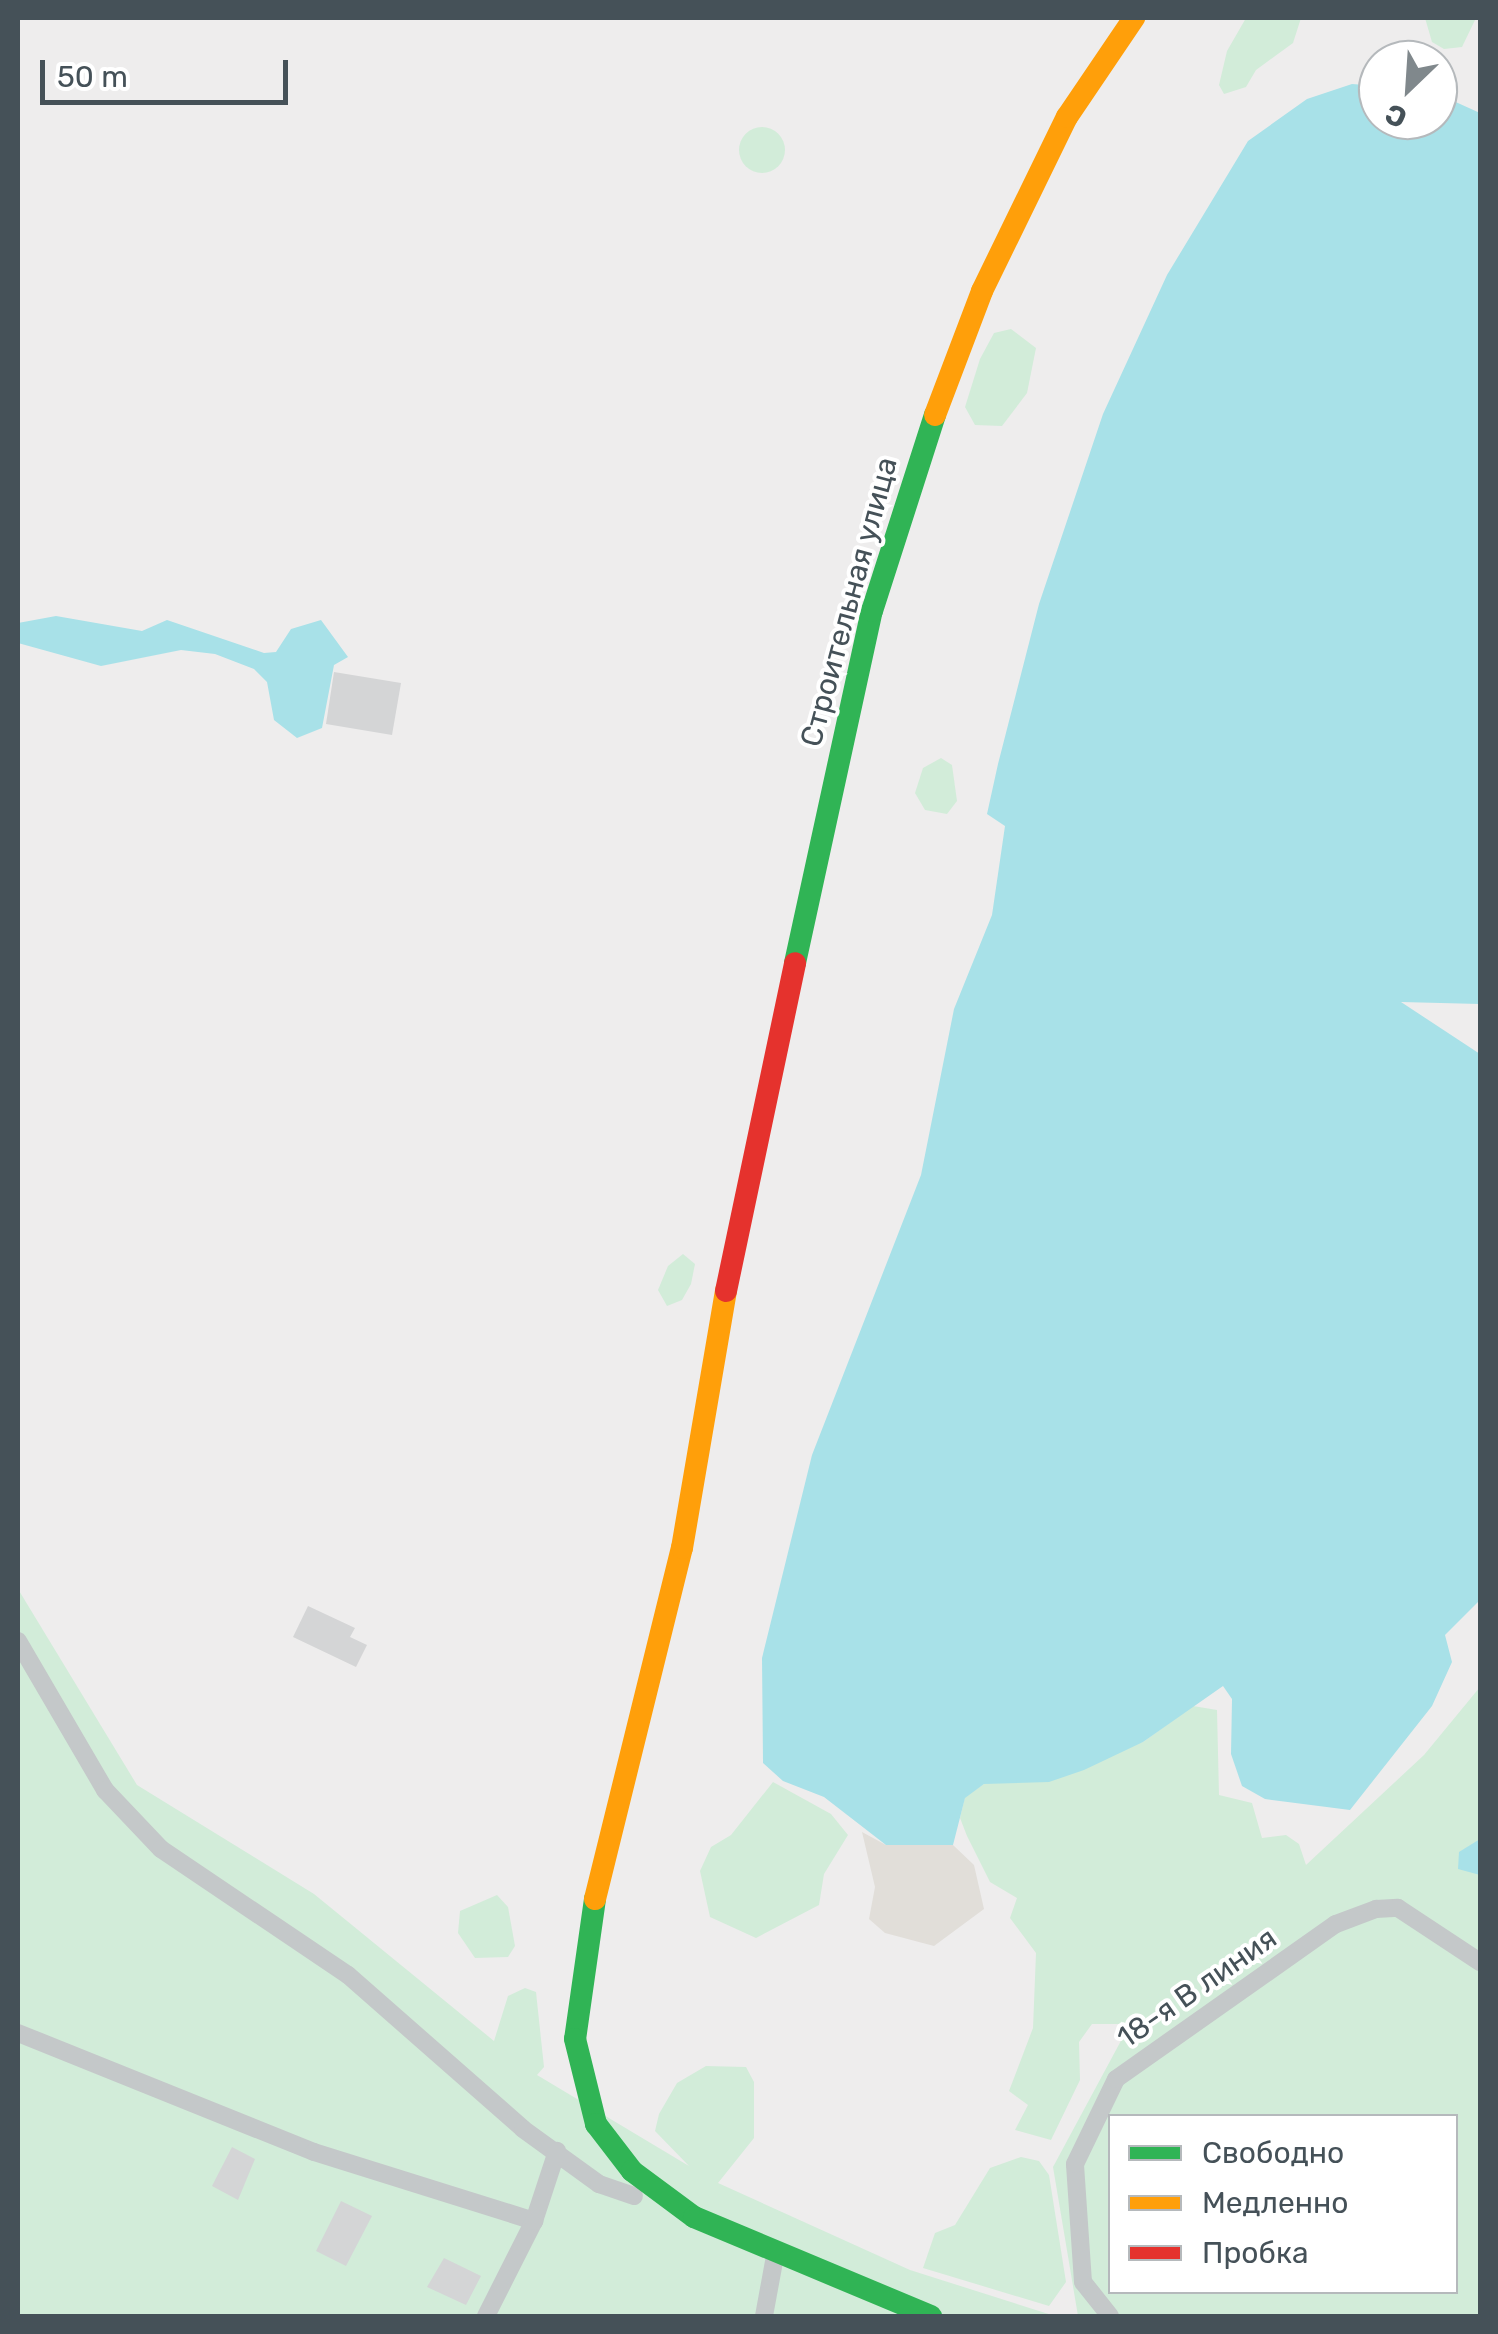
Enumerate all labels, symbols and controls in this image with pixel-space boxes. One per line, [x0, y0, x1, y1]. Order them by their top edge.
scale bar [45, 40, 292, 102]
north arrow [1358, 40, 1458, 140]
text: 50 m [57, 59, 128, 95]
text: С [1380, 97, 1412, 135]
street label: Строительная улица [793, 453, 905, 751]
street label: 18-я В линия [1110, 1920, 1284, 2056]
legend [1108, 2114, 1458, 2294]
text: Свободно [1202, 2135, 1344, 2171]
text: Медленно [1202, 2185, 1349, 2221]
text: Пробка [1202, 2235, 1309, 2271]

